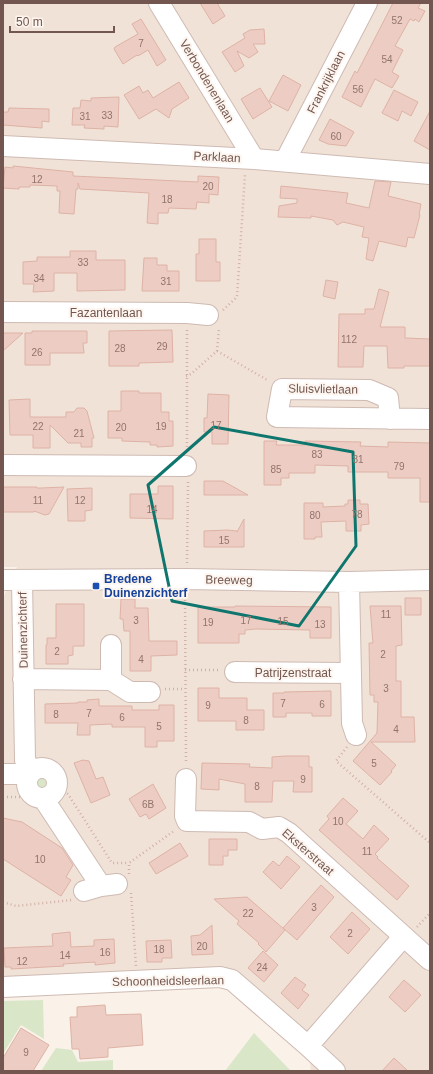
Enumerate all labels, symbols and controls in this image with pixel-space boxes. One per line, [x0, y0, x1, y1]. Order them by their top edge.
scale bar [10, 8, 114, 34]
text: 50 m [16, 15, 43, 29]
house number: 52 [391, 15, 403, 26]
street label: Verbondenenlaan [177, 37, 237, 125]
house number: 7 [138, 38, 144, 49]
street label: Frankrijklaan [304, 48, 348, 116]
house number: 54 [381, 54, 393, 65]
house number: 56 [352, 84, 364, 95]
house number: 33 [101, 110, 113, 121]
house number: 31 [79, 111, 91, 122]
house number: 60 [330, 131, 342, 142]
street label: Parklaan [193, 149, 241, 165]
house number: 12 [31, 174, 43, 185]
house number: 20 [202, 181, 214, 192]
house number: 18 [161, 194, 173, 205]
house number: 33 [77, 257, 89, 268]
house number: 34 [33, 273, 45, 284]
house number: 31 [160, 276, 172, 287]
street label: Fazantenlaan [70, 306, 142, 320]
house number: 112 [341, 334, 357, 345]
house number: 29 [156, 341, 168, 352]
house number: 28 [114, 343, 126, 354]
house number: 26 [31, 347, 43, 358]
street label: Sluisvlietlaan [288, 381, 358, 397]
house number: 17 [210, 420, 222, 431]
house number: 22 [32, 421, 44, 432]
house number: 19 [155, 421, 167, 432]
house number: 20 [115, 422, 127, 433]
house number: 21 [73, 428, 85, 439]
house number: 83 [311, 449, 323, 460]
house number: 81 [352, 454, 364, 465]
house number: 79 [393, 461, 405, 472]
house number: 85 [270, 464, 282, 475]
house number: 11 [33, 495, 44, 506]
house number: 12 [74, 495, 86, 506]
house number: 14 [146, 504, 158, 515]
house number: 78 [351, 509, 363, 520]
house number: 80 [309, 510, 321, 521]
house number: 15 [218, 535, 230, 546]
place label: Bredene Duinenzichterf [104, 572, 188, 600]
street label: Breeweg [205, 573, 253, 587]
marker: Bredene Duinenzichterf [91, 581, 101, 591]
street label: Duinenzichterf [15, 591, 31, 668]
house number: 11 [381, 609, 392, 620]
house number: 3 [133, 615, 139, 626]
house number: 17 [240, 615, 252, 626]
house number: 15 [277, 616, 289, 627]
house number: 19 [202, 617, 214, 628]
house number: 13 [314, 619, 326, 630]
house number: 2 [54, 646, 60, 657]
house number: 2 [380, 649, 386, 660]
house number: 4 [138, 654, 144, 665]
street label: Patrijzenstraat [255, 666, 332, 680]
house number: 3 [383, 683, 389, 694]
house number: 7 [280, 698, 286, 709]
house number: 6 [319, 699, 325, 710]
house number: 9 [205, 700, 211, 711]
house number: 7 [86, 708, 92, 719]
house number: 8 [53, 709, 59, 720]
house number: 6 [119, 712, 125, 723]
house number: 8 [243, 715, 249, 726]
house number: 5 [156, 721, 162, 732]
house number: 4 [393, 724, 399, 735]
house number: 5 [371, 758, 377, 769]
house number: 9 [300, 774, 306, 785]
house number: 8 [254, 781, 260, 792]
house number: 6B [142, 799, 154, 810]
house number: 10 [332, 816, 344, 827]
street label: Eksterstraat [279, 826, 337, 879]
house number: 11 [362, 846, 373, 857]
house number: 10 [34, 854, 46, 865]
house number: 3 [311, 902, 317, 913]
house number: 22 [242, 908, 254, 919]
house number: 2 [347, 928, 353, 939]
house number: 20 [196, 941, 208, 952]
house number: 18 [153, 944, 165, 955]
house number: 16 [99, 947, 111, 958]
house number: 14 [59, 950, 71, 961]
house number: 12 [16, 956, 28, 967]
house number: 24 [256, 962, 268, 973]
street label: Schoonheidsleerlaan [112, 973, 224, 989]
house number: 9 [23, 1047, 29, 1058]

